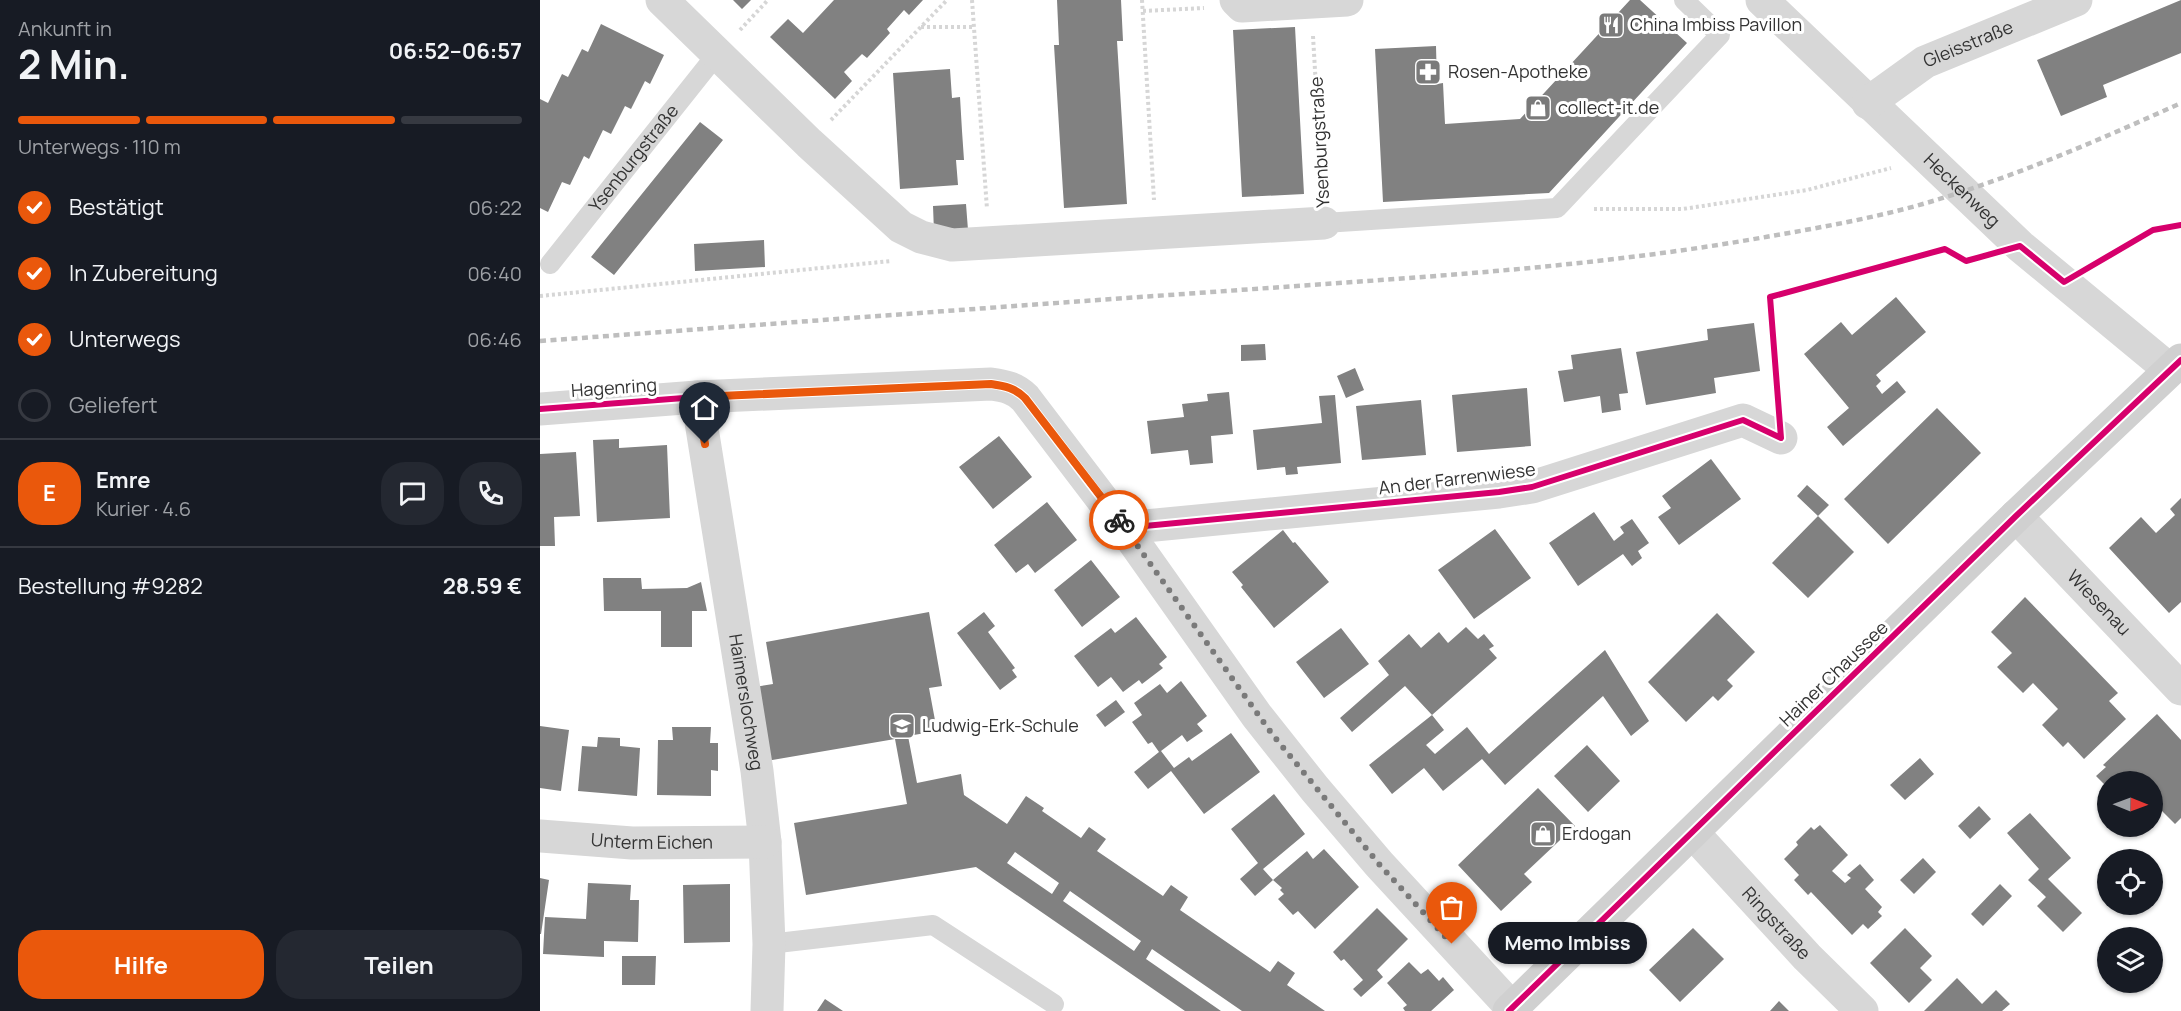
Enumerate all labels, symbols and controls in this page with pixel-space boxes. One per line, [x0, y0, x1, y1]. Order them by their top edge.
restaurant icon: China Imbiss Pavillon [1596, 10, 1626, 40]
place label: China Imbiss Pavillon [1630, 12, 1802, 36]
street label: Gleisstraße [1919, 14, 2016, 72]
text: Ankunft in [18, 15, 112, 42]
text: 06:52–06:57 [389, 36, 522, 66]
text: 2 Min. [18, 37, 130, 91]
pharmacy icon: Rosen-Apotheke [1413, 57, 1443, 87]
place label: Rosen-Apotheke [1448, 59, 1588, 83]
street label: Ysenburgstraße [1304, 76, 1334, 208]
shop icon: collect-it.de [1523, 93, 1553, 123]
place label: collect-it.de [1558, 95, 1659, 119]
street label: Ysenburgstraße [583, 99, 683, 217]
text: Unterwegs · 110 m [18, 133, 181, 160]
street label: Heckenweg [1919, 148, 2006, 232]
icon: check [18, 191, 51, 224]
text: Bestätigt [69, 192, 164, 222]
text: 06:22 [469, 194, 522, 221]
icon: check [18, 257, 51, 290]
text: In Zubereitung [69, 258, 218, 288]
text: 06:40 [467, 260, 522, 287]
icon: check [18, 323, 51, 356]
text: Unterwegs [69, 324, 181, 354]
text: 06:46 [467, 326, 522, 353]
street label: Hagenring [570, 372, 658, 402]
pin [679, 382, 730, 444]
text: Geliefert [69, 390, 157, 420]
icon: home [688, 391, 721, 424]
street label: An der Farrenwiese [1377, 456, 1537, 500]
button: chat [381, 462, 444, 525]
button: phone [459, 462, 522, 525]
text: Emre [96, 465, 150, 495]
text: E [43, 478, 56, 508]
courier [1089, 490, 1149, 550]
text: Kurier · 4.6 [96, 495, 191, 522]
icon: bike [1103, 504, 1136, 537]
street label: Wiesenau [2062, 564, 2137, 640]
text: Bestellung #9282 [18, 571, 203, 601]
text: 28.59 € [443, 571, 522, 601]
street label: Hainer Chaussee [1774, 615, 1893, 731]
street label: Haimerslochweg [724, 632, 770, 772]
school or university icon: Ludwig-Erk-Schule [887, 711, 917, 741]
place label: Ludwig-Erk-Schule [922, 713, 1079, 737]
north arrow [2097, 771, 2163, 837]
map controls [2097, 771, 2163, 993]
shop icon: Erdogan [1528, 819, 1558, 849]
place label: Erdogan [1562, 821, 1631, 845]
street label: Unterm Eichen [590, 827, 713, 854]
button: locate [2097, 849, 2163, 915]
street label: Ringstraße [1737, 881, 1817, 965]
pin [1426, 882, 1477, 944]
icon: bag [1435, 891, 1468, 924]
callout: Memo Imbiss [1488, 923, 1647, 965]
button: layers [2097, 927, 2163, 993]
text: Memo Imbiss [1504, 929, 1631, 956]
button: Hilfe [18, 930, 264, 999]
button: Teilen [276, 930, 522, 999]

